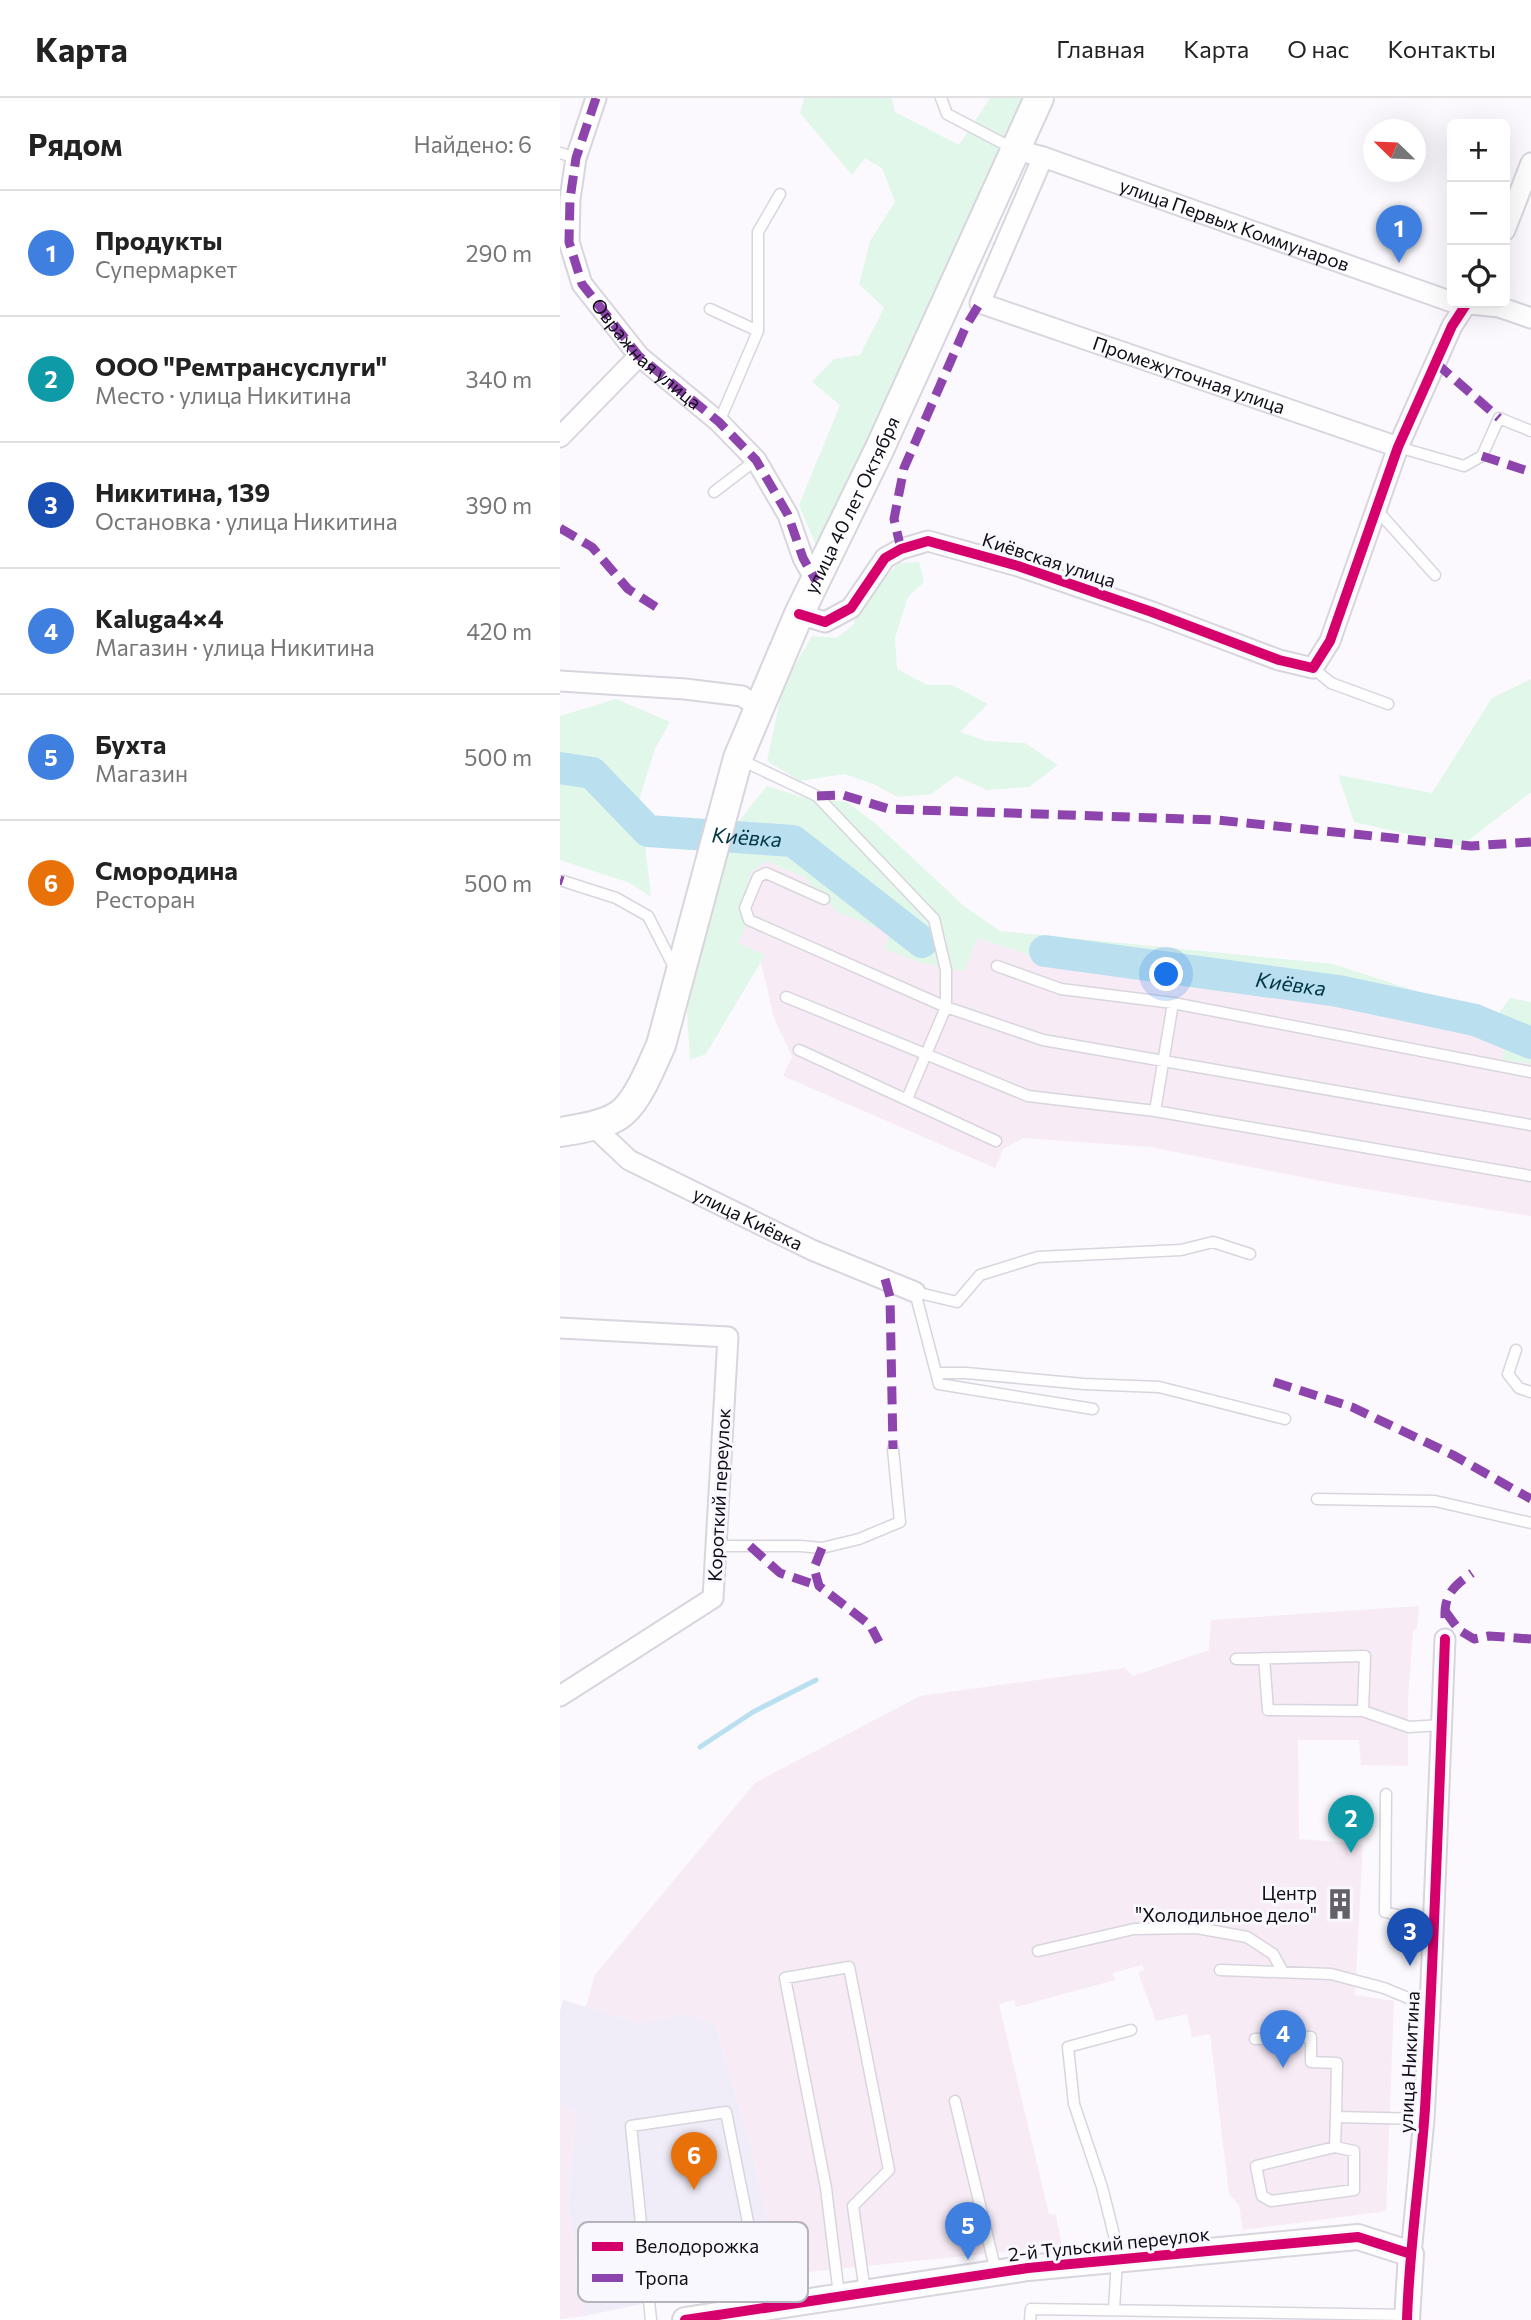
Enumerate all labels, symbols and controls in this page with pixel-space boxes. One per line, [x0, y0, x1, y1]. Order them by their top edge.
text: Карта [35, 28, 128, 69]
text: Главная [1056, 34, 1145, 63]
text: Карта [1183, 34, 1249, 63]
text: О нас [1287, 34, 1349, 63]
text: Контакты [1387, 34, 1496, 63]
north arrow [1363, 119, 1426, 182]
map controls [1447, 119, 1510, 308]
button: + [1447, 119, 1510, 182]
text: Рядом [28, 125, 122, 162]
text: Найдено: 6 [413, 130, 532, 158]
street label: улица Первых Коммунаров [1117, 173, 1353, 276]
button: − [1447, 182, 1510, 245]
pin: 1 [1376, 205, 1422, 263]
text: Продукты [95, 224, 223, 255]
text: 1 [46, 239, 56, 267]
text: 290 m [466, 239, 532, 267]
button: locate [1447, 245, 1510, 308]
text: Супермаркет [95, 255, 237, 283]
street label: Овражная улица [587, 293, 706, 414]
street label: Промежуточная улица [1090, 331, 1288, 418]
text: ООО "Ремтрансуслуги" [95, 350, 387, 381]
text: 2 [44, 365, 58, 393]
text: 340 m [466, 365, 532, 393]
text: Место · улица Никитина [95, 381, 351, 409]
street label: улица 40 лет Октября [799, 413, 904, 597]
text: Никитина, 139 [95, 476, 270, 507]
text: 3 [44, 491, 58, 519]
text: 390 m [465, 491, 532, 519]
text: Остановка · улица Никитина [95, 507, 398, 535]
street label: Киёвская улица [980, 527, 1119, 592]
text: Kaluga4×4 [95, 602, 224, 633]
text: 4 [44, 617, 58, 645]
text: 420 m [466, 617, 532, 645]
text: Магазин · улица Никитина [95, 633, 375, 661]
text: Бухта [95, 728, 166, 759]
text: 5 [44, 743, 58, 771]
text: 500 m [464, 743, 532, 771]
text: Магазин [95, 759, 188, 787]
water label: Киёвка [711, 821, 783, 851]
text: Смородина [95, 854, 238, 885]
text: 6 [44, 869, 58, 897]
text: 500 m [464, 869, 532, 897]
text: Ресторан [95, 885, 195, 913]
your location [1149, 957, 1183, 991]
water label: Киёвка [1254, 966, 1328, 1000]
street label: улица Киёвка [689, 1181, 807, 1255]
street label: Короткий переулок [702, 1408, 735, 1582]
pin: 2 [1328, 1795, 1374, 1853]
place label: Центр "Холодильное дело" [1135, 1881, 1317, 1926]
building icon: Центр "Холодильное дело" [1323, 1887, 1357, 1921]
pin: 3 [1387, 1908, 1433, 1966]
street label: улица Никитина [1393, 1990, 1424, 2134]
pin: 4 [1260, 2010, 1306, 2068]
pin: 6 [671, 2132, 717, 2190]
pin: 5 [945, 2202, 991, 2260]
street label: 2-й Тульский переулок [1007, 2221, 1211, 2266]
legend [578, 2222, 808, 2302]
text: Велодорожка [635, 2234, 759, 2257]
text: Тропа [635, 2266, 689, 2289]

